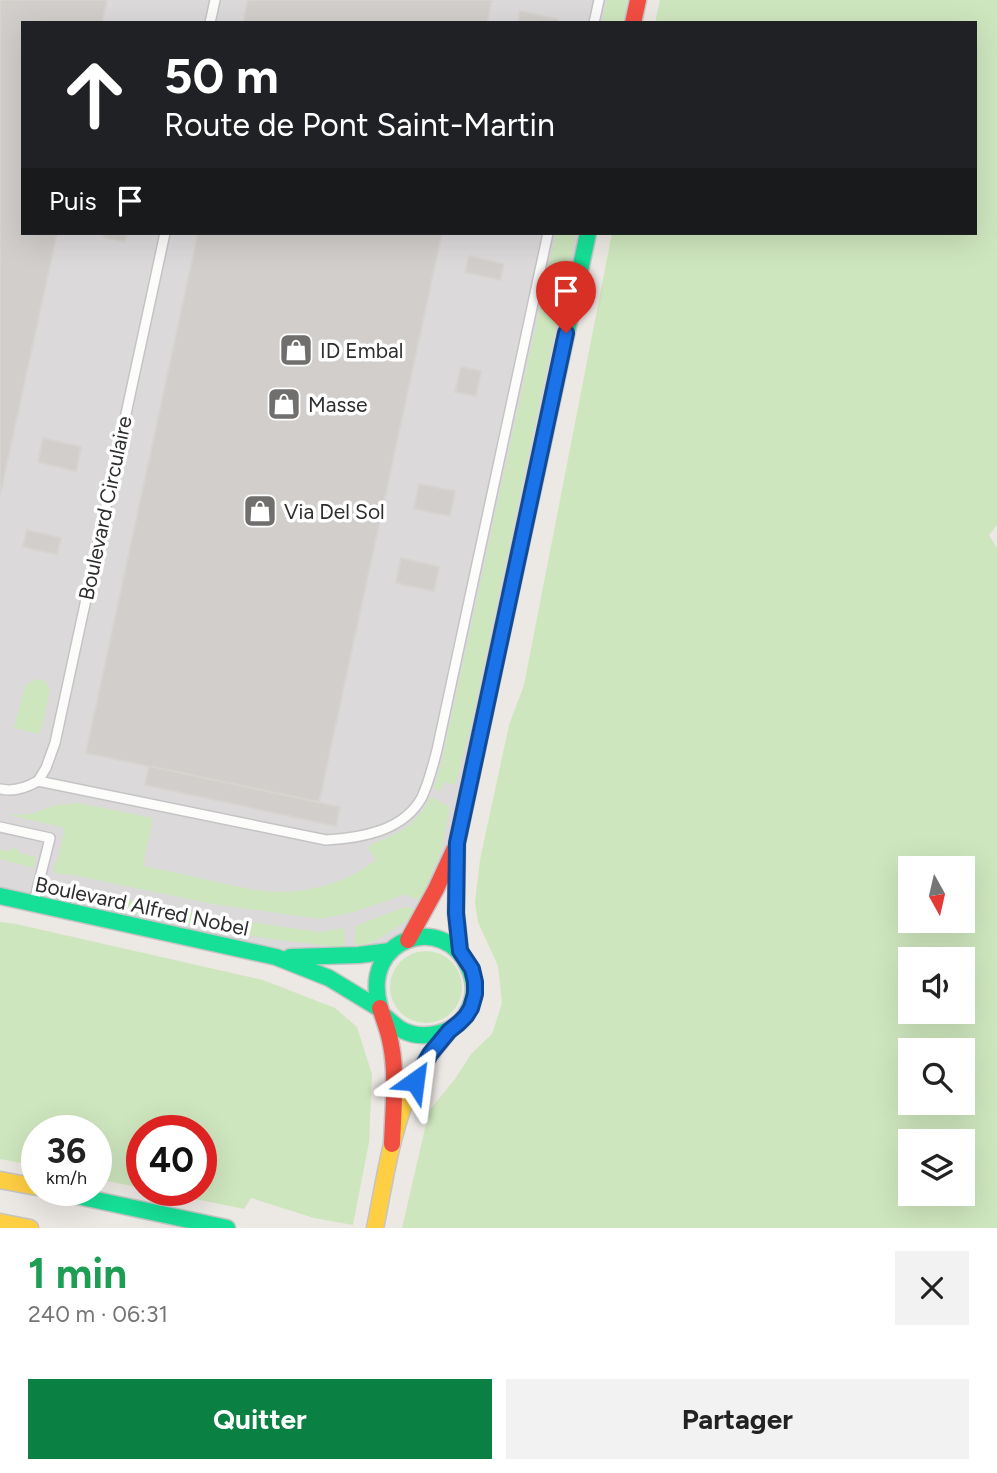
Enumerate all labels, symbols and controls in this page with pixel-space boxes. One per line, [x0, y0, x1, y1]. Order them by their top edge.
text: 50 m [164, 46, 279, 105]
icon: ahead [49, 49, 140, 140]
text: Route de Pont Saint-Martin [164, 106, 555, 144]
icon: arrive [111, 182, 149, 220]
text: Puis [49, 185, 97, 217]
pin [536, 261, 596, 333]
icon: arrive [547, 272, 585, 310]
shop icon: ID Embal [277, 331, 315, 369]
place label: ID Embal [320, 338, 403, 363]
shop icon: Masse [265, 385, 303, 423]
place label: Masse [308, 392, 368, 417]
street label: Boulevard Circulaire [73, 414, 137, 602]
shop icon: Via Del Sol [241, 492, 279, 530]
place label: Via Del Sol [284, 499, 385, 524]
north arrow [898, 856, 975, 933]
map controls [898, 856, 975, 1206]
street label: Boulevard Alfred Nobel [33, 871, 251, 941]
button: sound [898, 947, 975, 1024]
button: search [898, 1038, 975, 1115]
position arrow [378, 1044, 452, 1118]
speed limit sign: 40 [126, 1115, 217, 1206]
button: layers [898, 1129, 975, 1206]
text: 36 [47, 1130, 86, 1172]
text: km/h [46, 1167, 87, 1189]
text: 1 min [28, 1248, 127, 1299]
button: close [895, 1251, 969, 1325]
text: 240 m · 06:31 [28, 1300, 168, 1328]
button: Quitter [28, 1379, 492, 1459]
button: Partager [506, 1379, 969, 1459]

